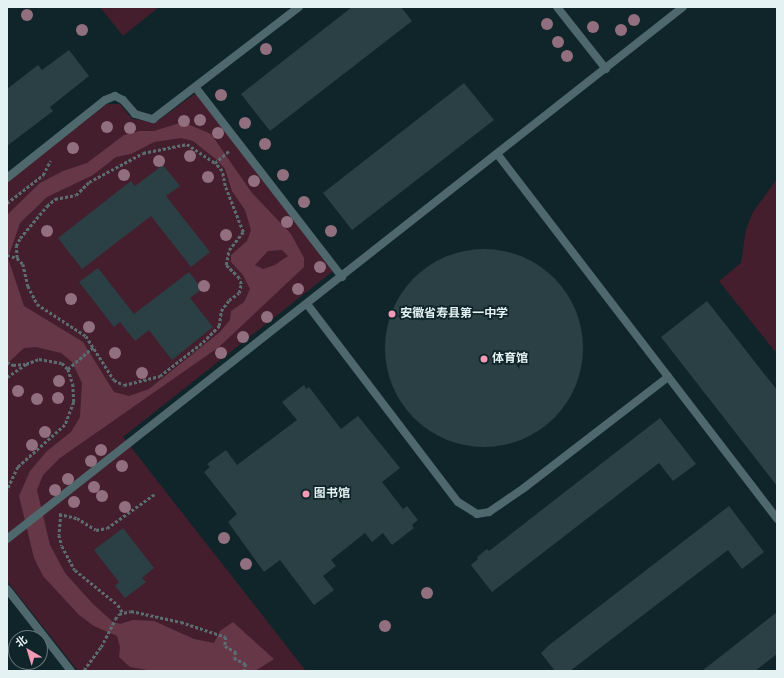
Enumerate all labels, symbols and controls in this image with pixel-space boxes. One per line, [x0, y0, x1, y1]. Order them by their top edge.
place label: 安徽省寿县第一中学 [400, 307, 508, 321]
marker: 安徽省寿县第一中学 [387, 309, 397, 319]
place label: 体育馆 [492, 352, 528, 366]
marker: 体育馆 [479, 354, 489, 364]
place label: 图书馆 [314, 487, 350, 501]
marker: 图书馆 [301, 489, 311, 499]
north arrow [8, 630, 48, 670]
text: 北 [13, 633, 29, 649]

